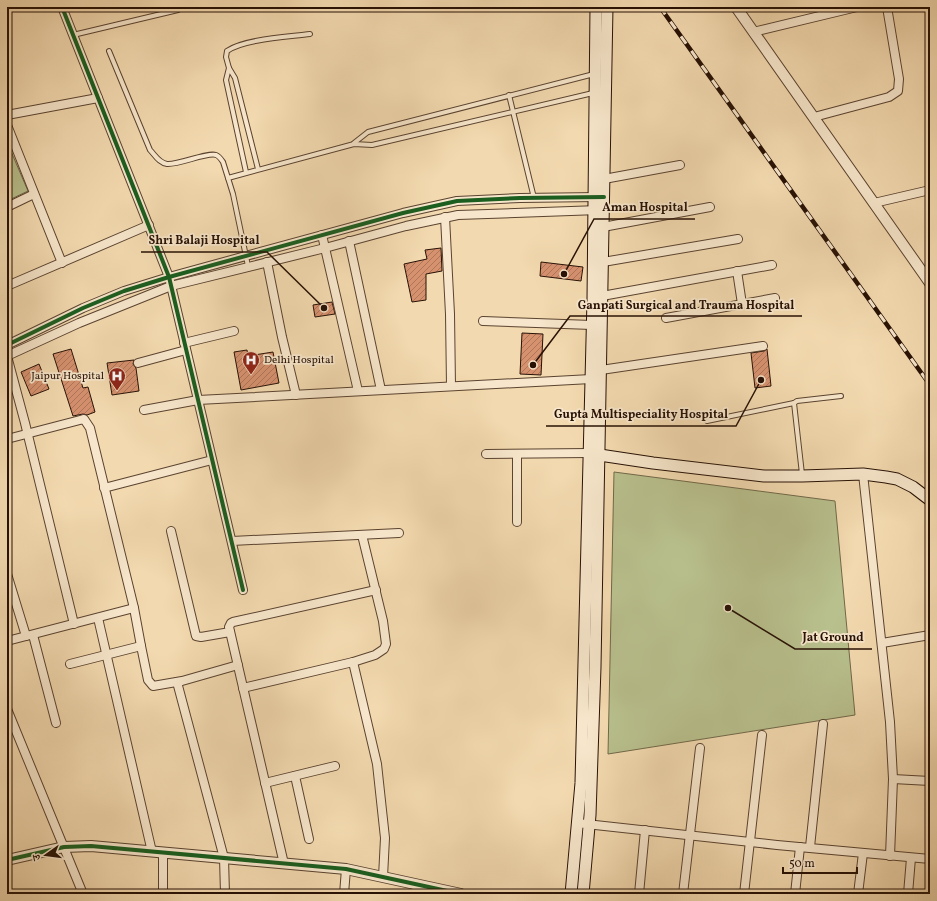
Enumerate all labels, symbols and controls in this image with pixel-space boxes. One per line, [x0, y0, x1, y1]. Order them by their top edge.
callout: Aman Hospital [594, 195, 695, 219]
text: Aman Hospital [602, 200, 688, 216]
callout: Shri Balaji Hospital [141, 228, 267, 252]
text: Shri Balaji Hospital [149, 233, 259, 249]
callout: Ganpati Surgical and Trauma Hospital [570, 292, 802, 316]
text: Ganpati Surgical and Trauma Hospital [578, 298, 794, 314]
hospital icon: Delhi Hospital [241, 350, 261, 375]
place label: Delhi Hospital [264, 353, 334, 368]
hospital icon: Jaipur Hospital [107, 366, 127, 391]
place label: Jaipur Hospital [31, 369, 104, 384]
callout: Gupta Multispeciality Hospital [546, 402, 736, 426]
text: Gupta Multispeciality Hospital [554, 407, 728, 423]
callout: Jat Ground [795, 625, 872, 649]
text: Jat Ground [801, 630, 864, 646]
north arrow [26, 835, 66, 875]
scale bar [783, 849, 857, 875]
text: उ [29, 851, 46, 863]
text: 50 m [789, 856, 815, 872]

